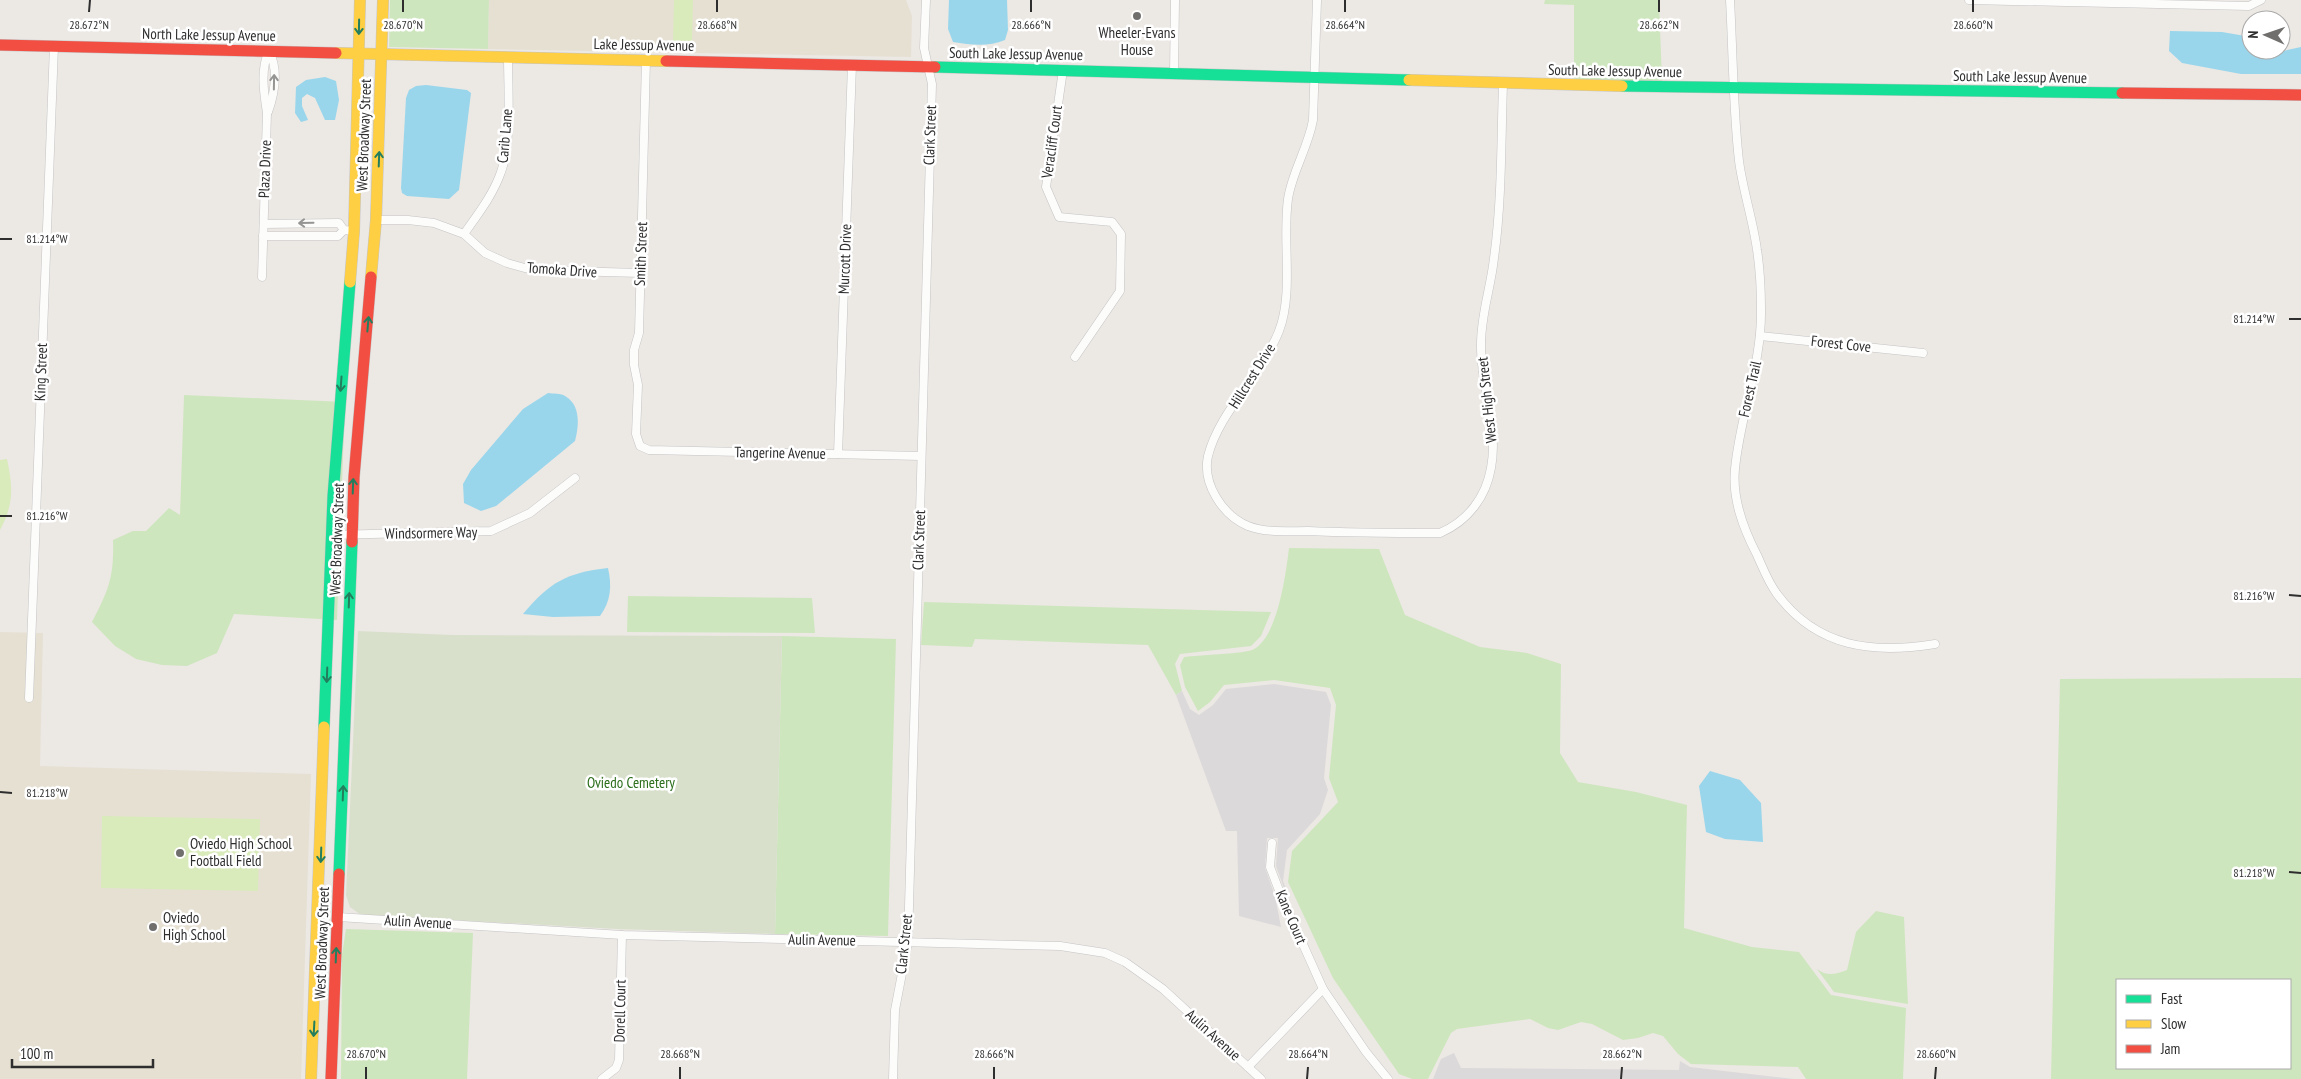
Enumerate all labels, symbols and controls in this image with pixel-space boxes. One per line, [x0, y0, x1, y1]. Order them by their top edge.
marker: Wheeler-Evans House [1131, 10, 1143, 22]
north arrow [2241, 10, 2291, 60]
text: 28.672°N [69, 17, 109, 32]
text: 28.670°N [383, 17, 423, 32]
text: 28.668°N [697, 17, 737, 32]
text: 28.666°N [1011, 17, 1051, 32]
text: 28.664°N [1325, 17, 1365, 32]
text: 28.662°N [1639, 17, 1679, 32]
text: 28.660°N [1953, 17, 1993, 32]
one-way arrow [354, 18, 364, 34]
place label: Wheeler-Evans House [1098, 23, 1176, 59]
street label: North Lake Jessup Avenue [142, 24, 276, 45]
text: N [2244, 30, 2262, 39]
street label: Lake Jessup Avenue [593, 34, 695, 55]
street label: South Lake Jessup Avenue [949, 43, 1083, 64]
street label: South Lake Jessup Avenue [1548, 60, 1682, 81]
street label: South Lake Jessup Avenue [1953, 66, 2087, 87]
one-way arrow [269, 75, 279, 91]
street label: West Broadway Street [352, 78, 375, 192]
street label: Veracliff Court [1037, 104, 1066, 181]
street label: Clark Street [919, 105, 940, 165]
street label: Carib Lane [493, 108, 516, 164]
street label: Plaza Drive [254, 140, 275, 198]
one-way arrow [374, 151, 383, 167]
one-way arrow [298, 218, 314, 228]
street label: Smith Street [630, 221, 651, 286]
street label: Murcott Drive [834, 223, 855, 295]
text: 81.214°W [26, 231, 68, 246]
street label: Tomoka Drive [526, 258, 598, 281]
text: 81.214°W [2233, 311, 2275, 326]
one-way arrow [363, 316, 372, 332]
street label: Forest Cove [1810, 331, 1872, 356]
street label: Hillcrest Drive [1224, 340, 1279, 412]
street label: King Street [30, 343, 51, 401]
street label: West High Street [1473, 356, 1500, 444]
street label: Forest Trail [1734, 358, 1765, 419]
one-way arrow [336, 375, 345, 391]
street label: Tangerine Avenue [734, 442, 826, 463]
one-way arrow [349, 478, 358, 494]
street label: West Broadway Street [325, 482, 348, 596]
text: 81.216°W [26, 508, 68, 523]
street label: Clark Street [908, 510, 929, 570]
street label: Windsormere Way [385, 522, 478, 543]
text: 81.216°W [2233, 588, 2275, 603]
one-way arrow [345, 593, 354, 609]
one-way arrow [322, 666, 332, 682]
park label: Oviedo Cemetery [587, 773, 675, 792]
text: 81.218°W [26, 785, 68, 800]
one-way arrow [338, 785, 347, 801]
place label: Oviedo High School Football Field [190, 834, 292, 870]
marker: Oviedo High School Football Field [174, 847, 186, 859]
one-way arrow [316, 847, 325, 863]
text: 81.218°W [2233, 865, 2275, 880]
street label: West Broadway Street [310, 886, 333, 1000]
street label: Kane Court [1272, 887, 1311, 947]
place label: Oviedo High School [163, 908, 226, 944]
street label: Aulin Avenue [384, 910, 452, 933]
street label: Clark Street [891, 913, 916, 975]
marker: Oviedo High School [147, 921, 159, 933]
street label: Aulin Avenue [788, 929, 856, 950]
one-way arrow [332, 947, 341, 963]
street label: Dorell Court [609, 979, 630, 1043]
legend [2116, 979, 2291, 1069]
text: Fast [2161, 989, 2182, 1008]
street label: Aulin Avenue [1182, 1005, 1245, 1064]
text: Slow [2161, 1014, 2186, 1033]
one-way arrow [309, 1020, 318, 1036]
scale bar [12, 1036, 154, 1068]
text: Jam [2160, 1039, 2180, 1058]
text: 100 m [20, 1044, 53, 1063]
text: 28.670°N [346, 1046, 386, 1061]
text: 28.668°N [660, 1046, 700, 1061]
text: 28.666°N [974, 1046, 1014, 1061]
text: 28.664°N [1288, 1046, 1328, 1061]
text: 28.662°N [1602, 1046, 1642, 1061]
text: 28.660°N [1916, 1046, 1956, 1061]

